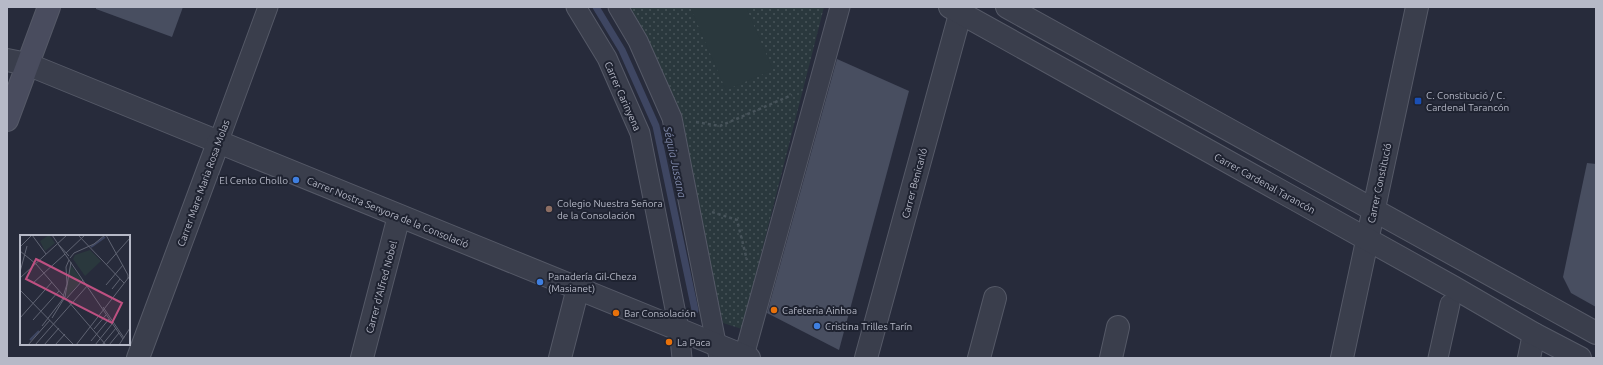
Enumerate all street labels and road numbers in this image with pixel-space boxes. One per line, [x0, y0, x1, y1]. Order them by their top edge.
street label: Carrer Carinyena [602, 60, 643, 133]
street label: Carrer Mare Maria Rosa Molas [175, 118, 232, 248]
street label: Carrer Constitució [1366, 142, 1393, 224]
street label: Carrer Benicarló [900, 147, 929, 220]
street label: Carrer Cardenal Tarancón [1212, 151, 1317, 216]
street label: Carrer Nostra Senyora de la Consolació [305, 175, 470, 250]
street label: Carrer d'Alfred Nobel [364, 239, 399, 335]

